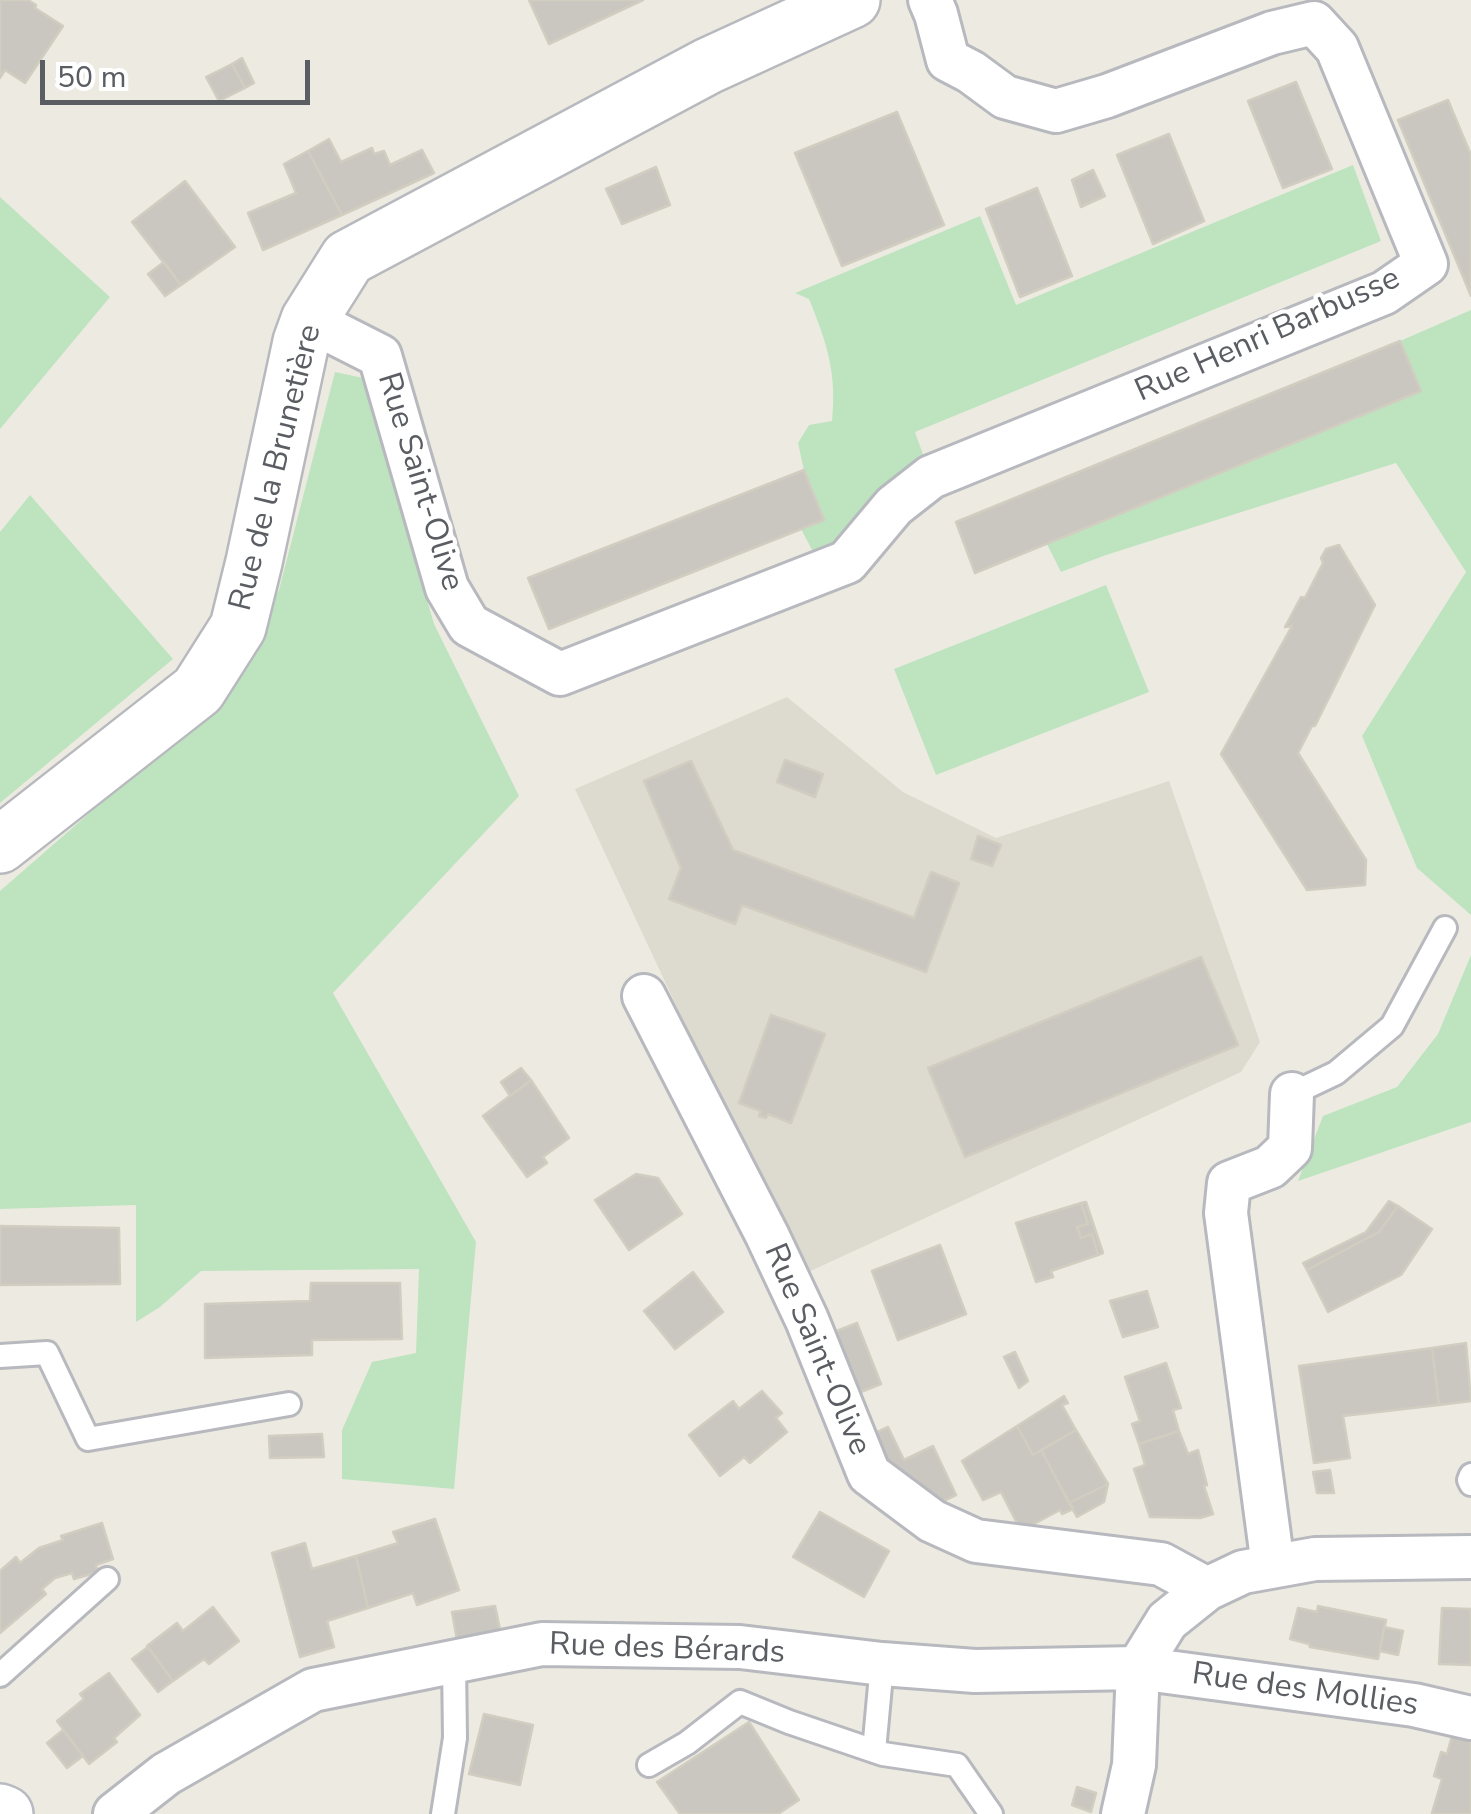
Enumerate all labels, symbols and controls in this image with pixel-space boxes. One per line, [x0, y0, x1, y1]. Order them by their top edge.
scale bar [45, 40, 315, 102]
text: 50 m [57, 57, 126, 98]
street label: Rue Henri Barbusse [1130, 260, 1406, 412]
street label: Rue de la Brunetière [223, 321, 331, 615]
street label: Rue Saint-Olive [368, 368, 470, 596]
street label: Rue Saint-Olive [754, 1238, 878, 1462]
street label: Rue des Bérards [548, 1627, 786, 1673]
street label: Rue des Mollies [1190, 1656, 1420, 1726]

